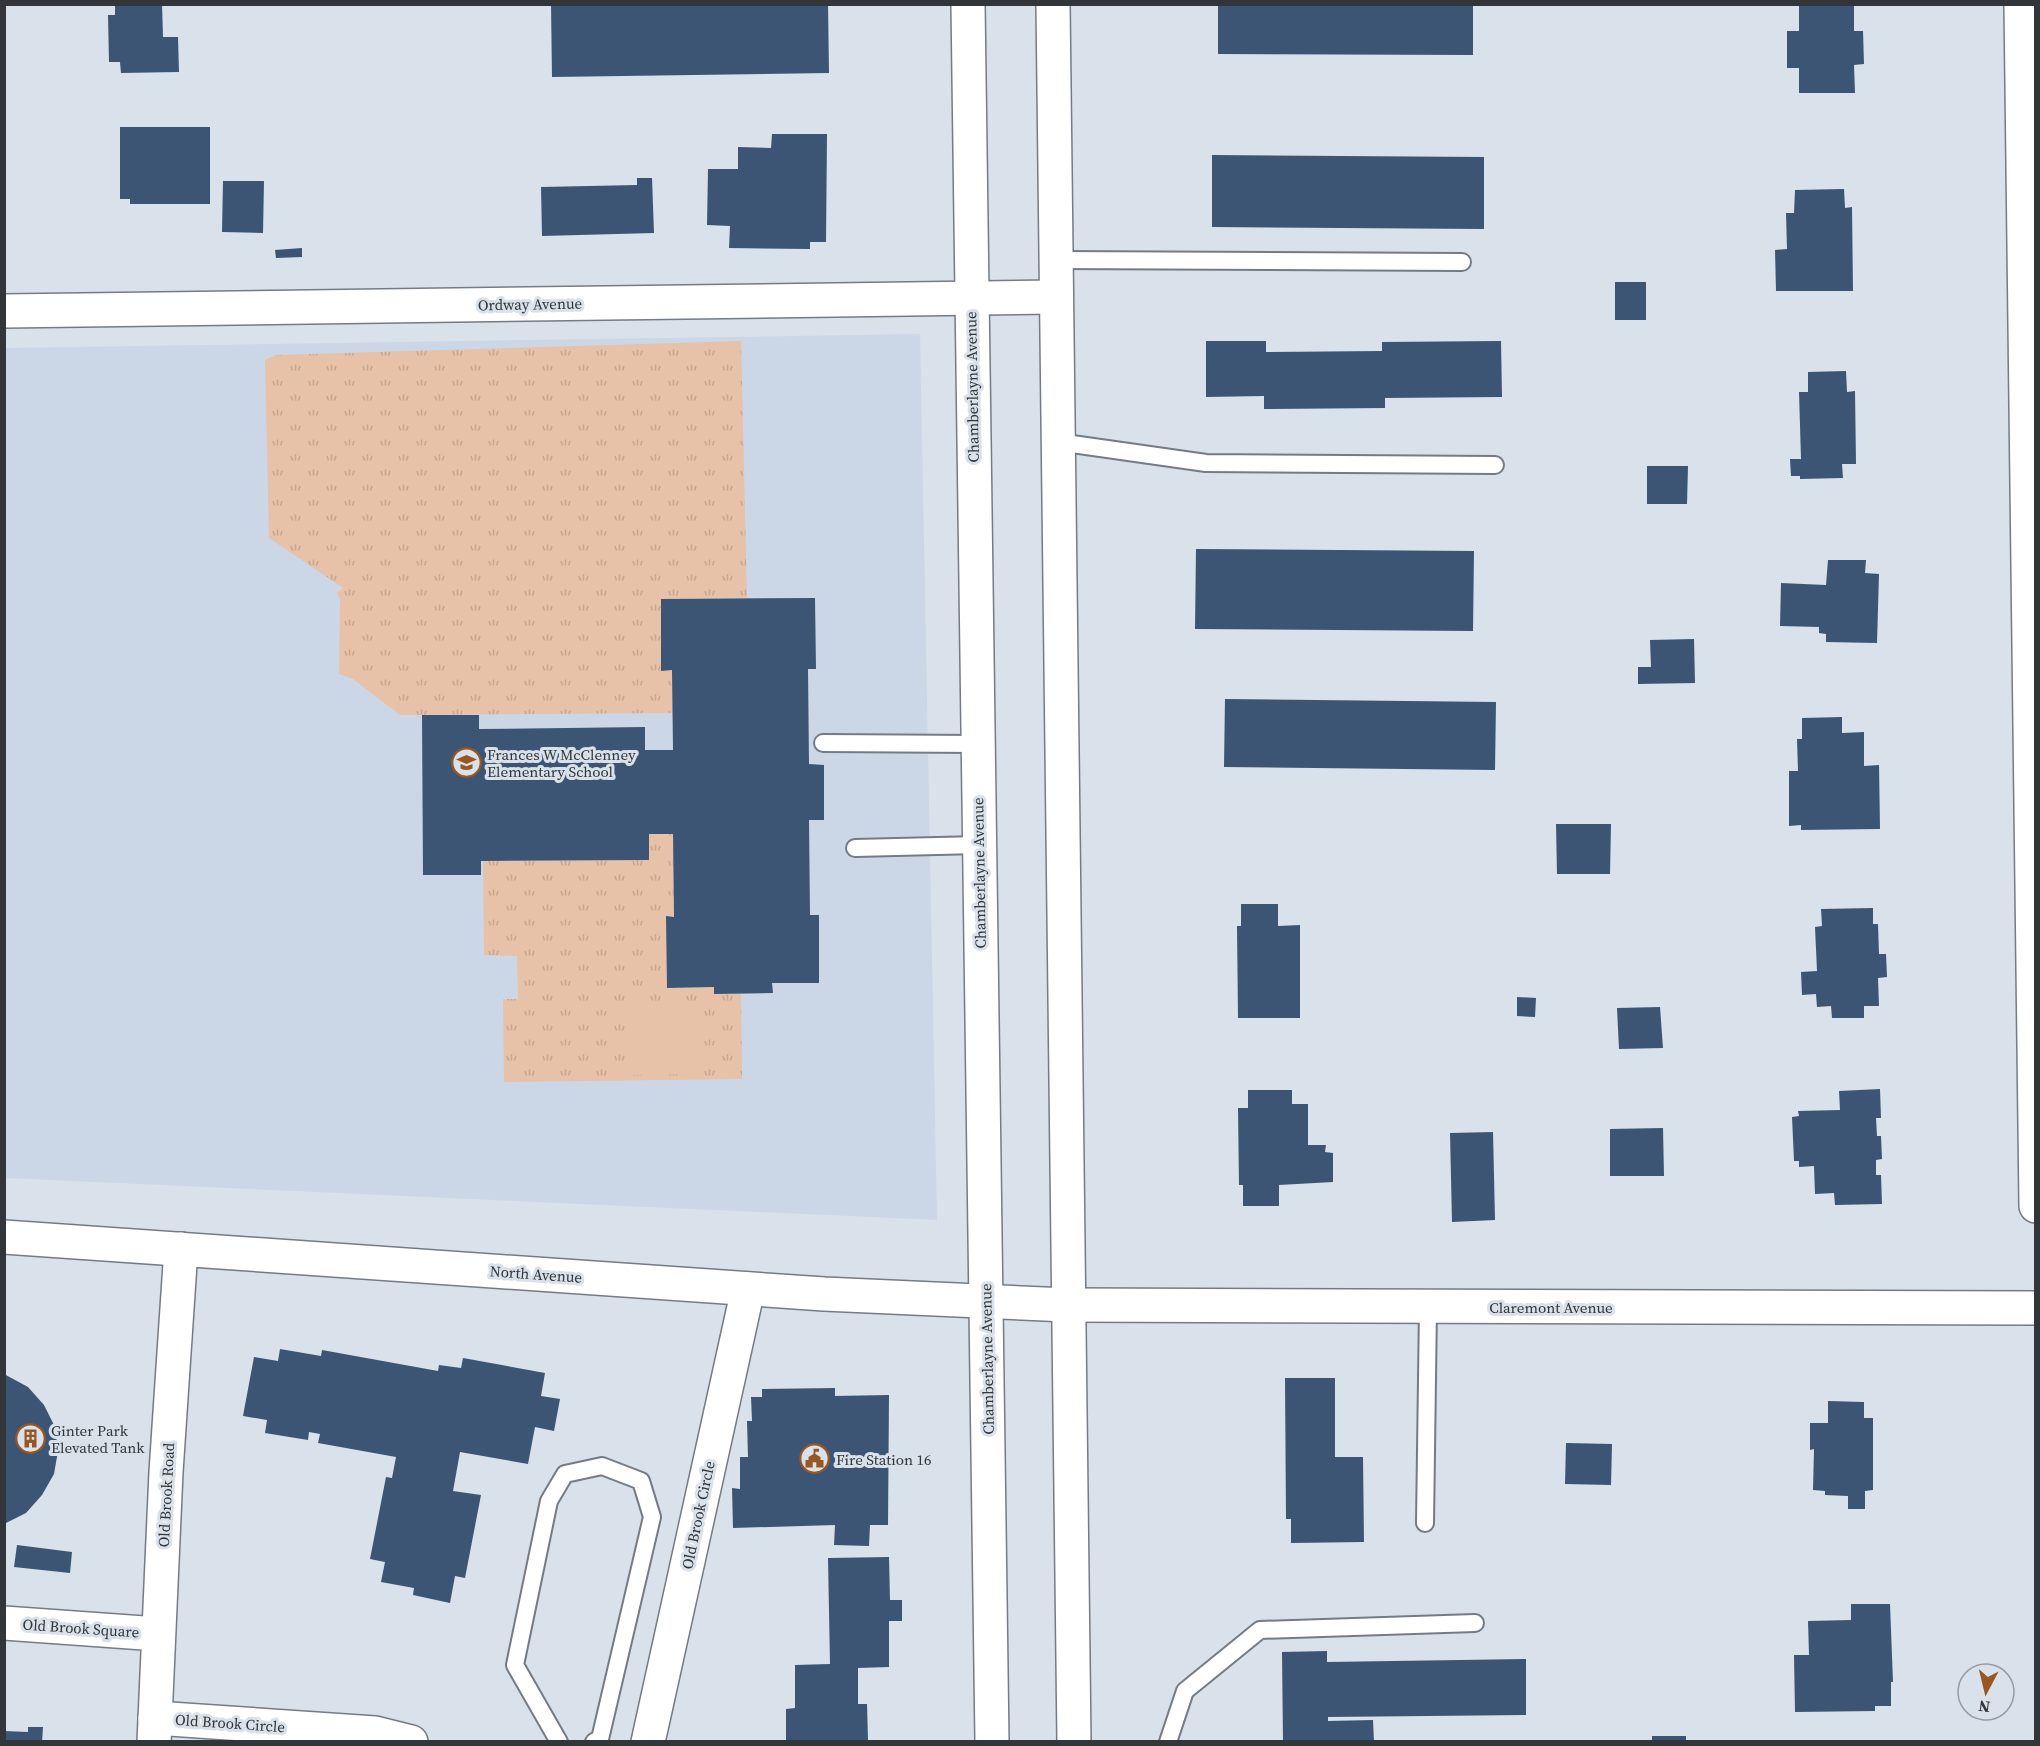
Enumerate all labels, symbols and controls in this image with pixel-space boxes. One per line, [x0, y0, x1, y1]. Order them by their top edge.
street label: Ordway Avenue [478, 293, 583, 315]
street label: Chamberlayne Avenue [960, 311, 984, 463]
place label: Frances W McClenney Elementary School [487, 744, 636, 782]
school or university icon: Frances W McClenney Elementary School [450, 747, 482, 779]
street label: Chamberlayne Avenue [967, 797, 991, 949]
street label: North Avenue [489, 1260, 583, 1288]
street label: Chamberlayne Avenue [975, 1283, 999, 1435]
street label: Claremont Avenue [1489, 1297, 1613, 1318]
place label: Ginter Park Elevated Tank [51, 1420, 145, 1458]
building icon: Ginter Park Elevated Tank [14, 1423, 46, 1455]
street label: Old Brook Road [153, 1442, 179, 1548]
public building icon: Fire Station 16 [799, 1443, 831, 1475]
place label: Fire Station 16 [836, 1449, 932, 1470]
street label: Old Brook Circle [676, 1459, 720, 1571]
street label: Old Brook Square [22, 1613, 140, 1643]
north arrow [1956, 1662, 2016, 1722]
text: N [1977, 1695, 1991, 1719]
street label: Old Brook Circle [174, 1709, 286, 1737]

